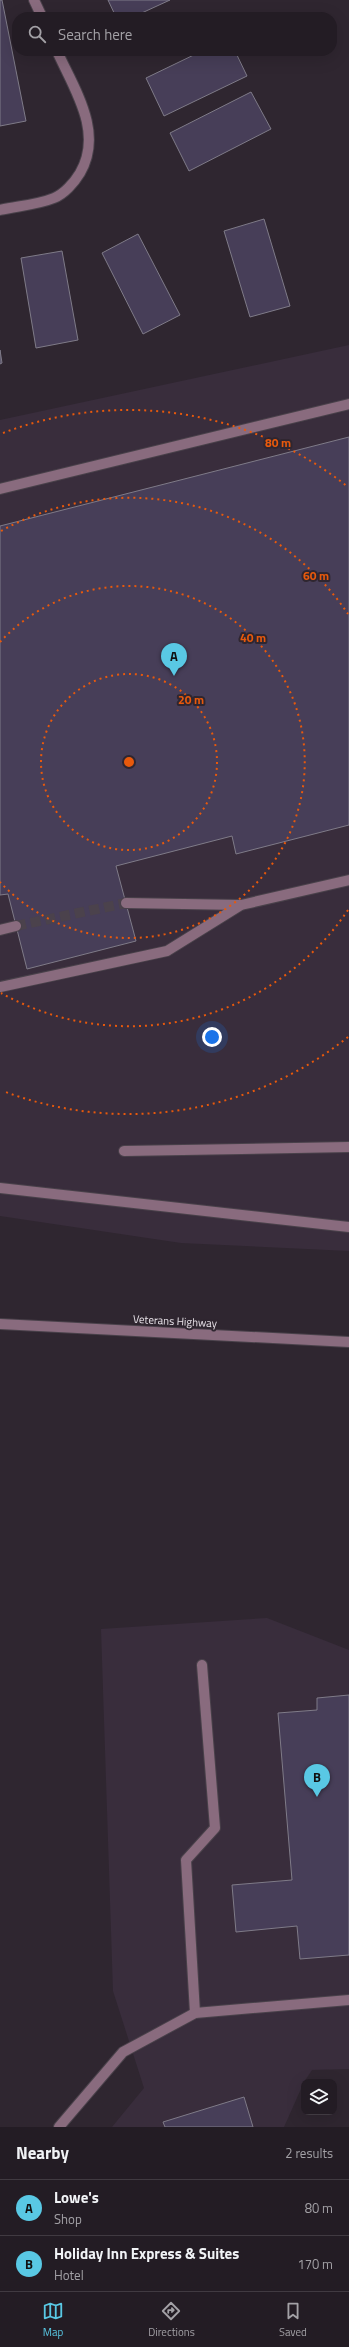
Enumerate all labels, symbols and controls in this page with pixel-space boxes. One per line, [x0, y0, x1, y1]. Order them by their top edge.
search box [12, 12, 337, 56]
icon: search [26, 23, 48, 45]
text: Search here [58, 23, 132, 46]
text: 80 m [265, 433, 291, 452]
text: 60 m [303, 566, 329, 585]
text: 40 m [240, 628, 266, 647]
pin: A [161, 643, 187, 676]
text: 20 m [178, 690, 204, 709]
centre of rings [122, 755, 136, 769]
your location [202, 1027, 222, 1047]
street label: Veterans Highway [133, 1311, 218, 1331]
pin: B [304, 1764, 330, 1797]
map controls [301, 2079, 337, 2115]
button: layers [301, 2079, 337, 2115]
text: Nearby [16, 2140, 69, 2166]
text: 2 results [285, 2143, 333, 2163]
text: Lowe's [54, 2186, 99, 2209]
text: A [25, 2198, 33, 2218]
text: 80 m [305, 2198, 333, 2218]
text: Shop [54, 2209, 82, 2229]
text: Holiday Inn Express & Suites [54, 2242, 239, 2265]
text: B [25, 2254, 33, 2274]
text: 170 m [297, 2254, 333, 2274]
text: Hotel [54, 2265, 84, 2285]
tab: Map [42, 2300, 64, 2340]
tab: Directions [148, 2300, 195, 2340]
tab: Saved [279, 2300, 307, 2340]

